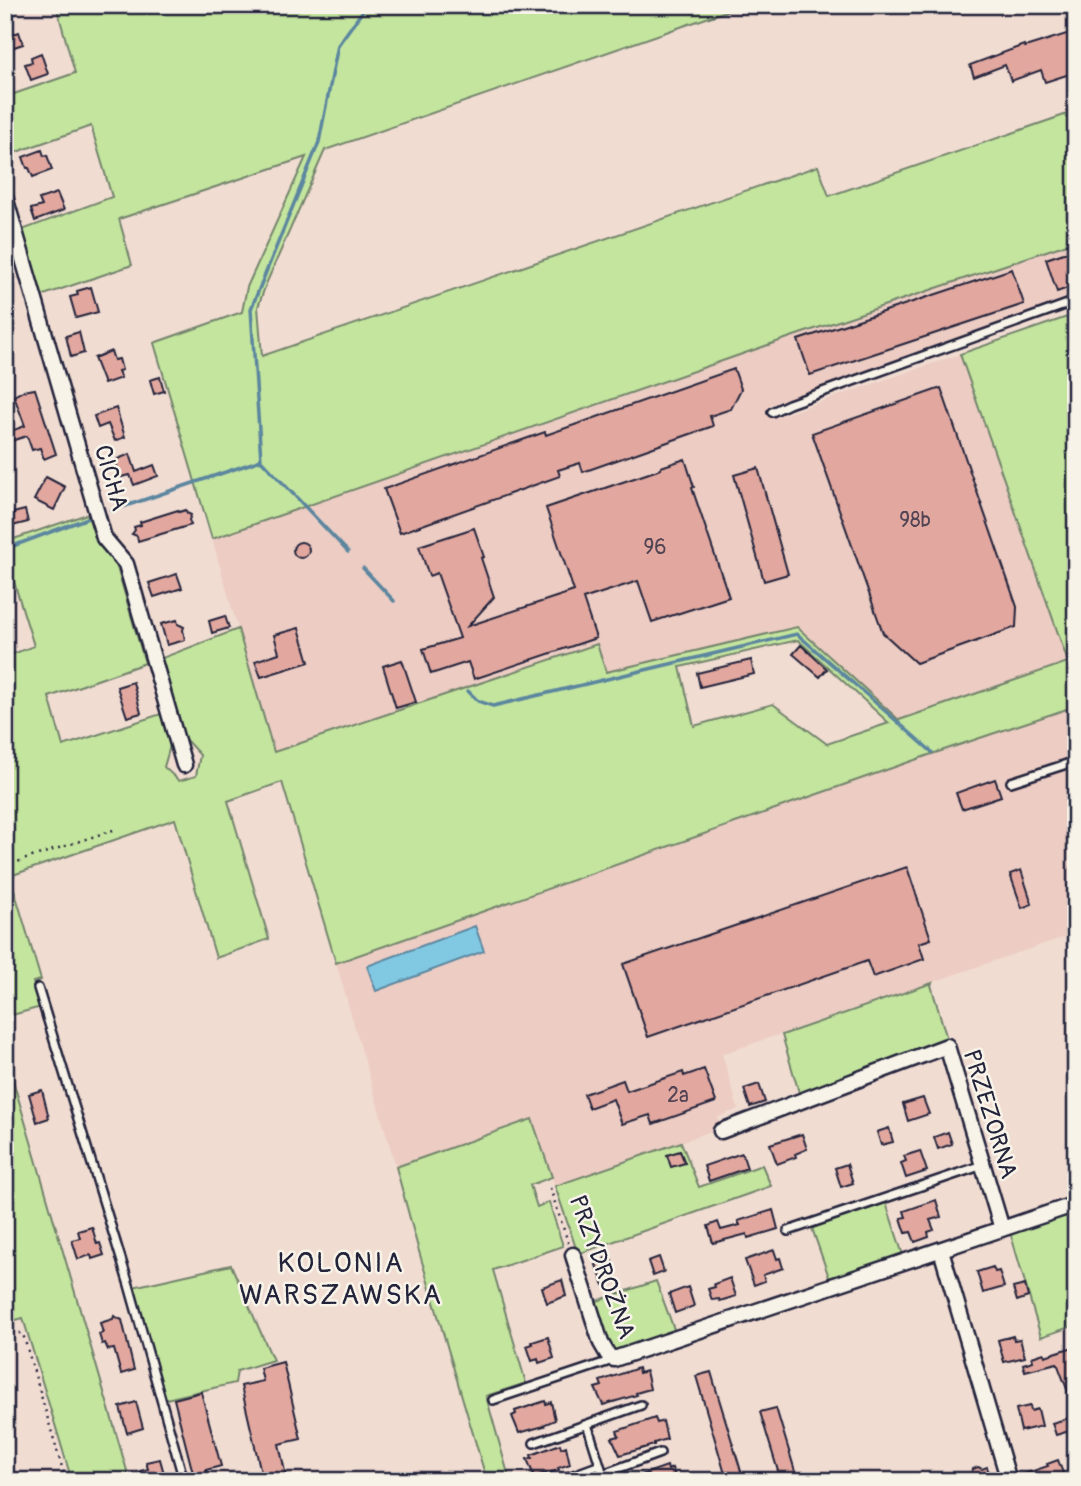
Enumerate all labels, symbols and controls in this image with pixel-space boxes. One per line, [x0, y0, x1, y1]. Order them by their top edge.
street label: CICHA [88, 442, 134, 514]
house number: 98b [899, 507, 931, 534]
house number: 96 [643, 534, 667, 561]
street label: PRZEZORNA [957, 1046, 1023, 1182]
house number: 2a [667, 1082, 689, 1109]
street label: PRZYDROŻNA [563, 1191, 641, 1343]
district label: KOLONIA WARSZAWSKA [239, 1246, 443, 1313]

